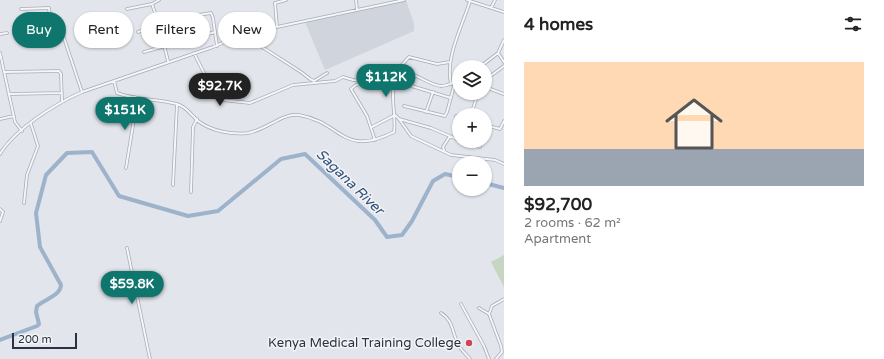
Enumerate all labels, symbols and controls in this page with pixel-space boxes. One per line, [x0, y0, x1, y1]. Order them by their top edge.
chip: Buy [12, 12, 66, 48]
chip: Rent [74, 12, 133, 48]
chip: Filters [141, 12, 210, 48]
chip: New [218, 12, 276, 48]
icon: filters [842, 13, 864, 35]
text: 4 homes [524, 14, 593, 35]
map controls [452, 60, 492, 196]
button: layers [452, 60, 492, 100]
pin: $112K [358, 64, 414, 98]
text: $112K [365, 69, 407, 85]
pin: $92.7K [187, 73, 253, 107]
text: $92.7K [198, 78, 242, 94]
icon: home [658, 88, 730, 160]
pin: $151K [97, 97, 153, 131]
text: $151K [104, 102, 146, 118]
button: + [452, 108, 492, 148]
water label: Sagana River [313, 146, 388, 220]
button: − [452, 156, 492, 196]
text: $92,700 [524, 194, 592, 215]
text: 2 rooms · 62 m² [524, 215, 621, 231]
text: Apartment [524, 231, 591, 247]
pin: $59.8K [99, 271, 165, 305]
text: $59.8K [110, 276, 154, 292]
scale bar [12, 331, 77, 350]
text: 200 m [18, 333, 52, 346]
place label: Kenya Medical Training College [268, 335, 461, 351]
marker: Kenya Medical Training College [464, 338, 474, 348]

